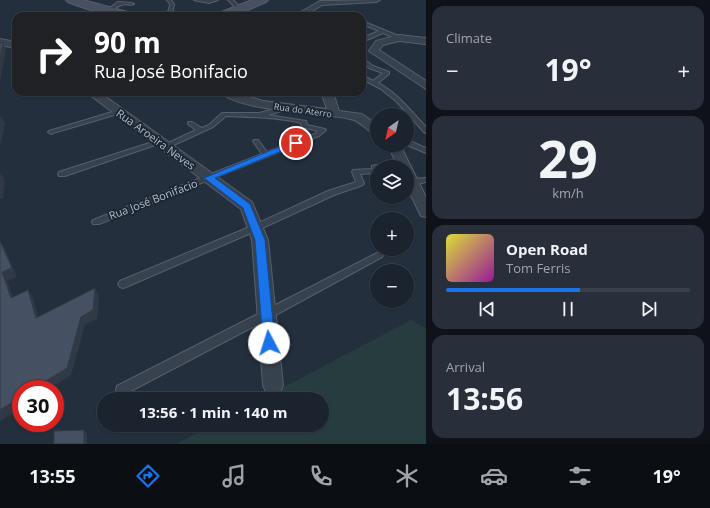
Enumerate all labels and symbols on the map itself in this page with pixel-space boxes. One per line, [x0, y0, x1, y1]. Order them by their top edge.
street label: Rua do Aterro [273, 99, 333, 121]
street label: Rua Aroeira Neves [113, 105, 199, 173]
north arrow [370, 108, 414, 152]
pin [279, 126, 313, 160]
street label: Rua José Bonifacio [106, 175, 200, 223]
position arrow [248, 322, 290, 364]
speed limit sign: 30 [12, 380, 64, 432]

